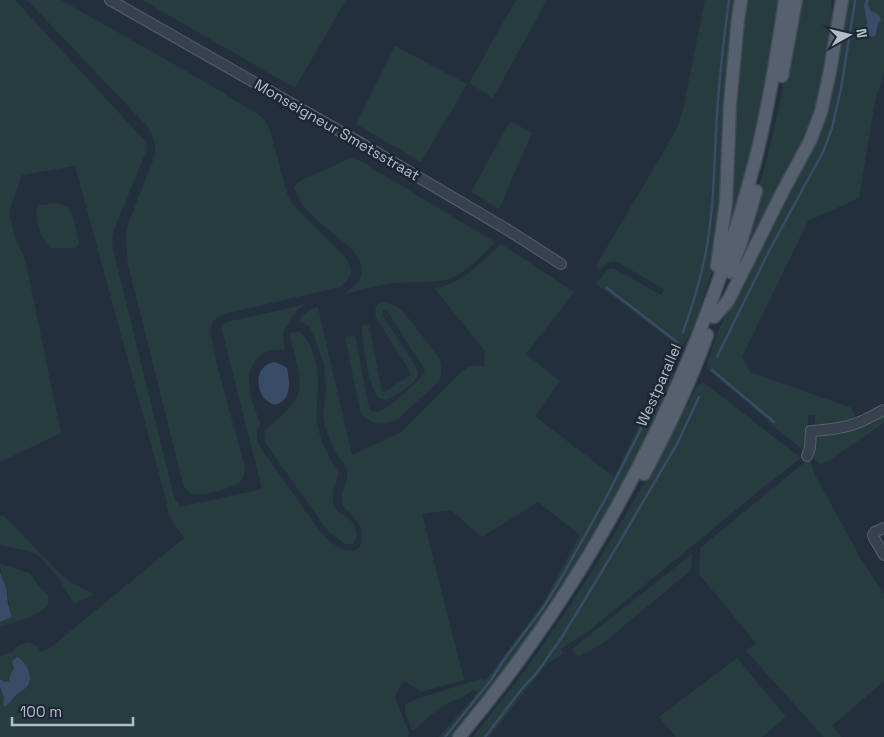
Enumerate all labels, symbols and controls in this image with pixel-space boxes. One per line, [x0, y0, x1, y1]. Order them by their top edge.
north arrow [824, 10, 874, 60]
text: N [852, 27, 871, 39]
street label: Monseigneur Smetsstraat [251, 74, 423, 185]
street label: Westparallel [632, 340, 685, 429]
scale bar [12, 694, 134, 726]
text: 100 m [20, 702, 62, 721]

